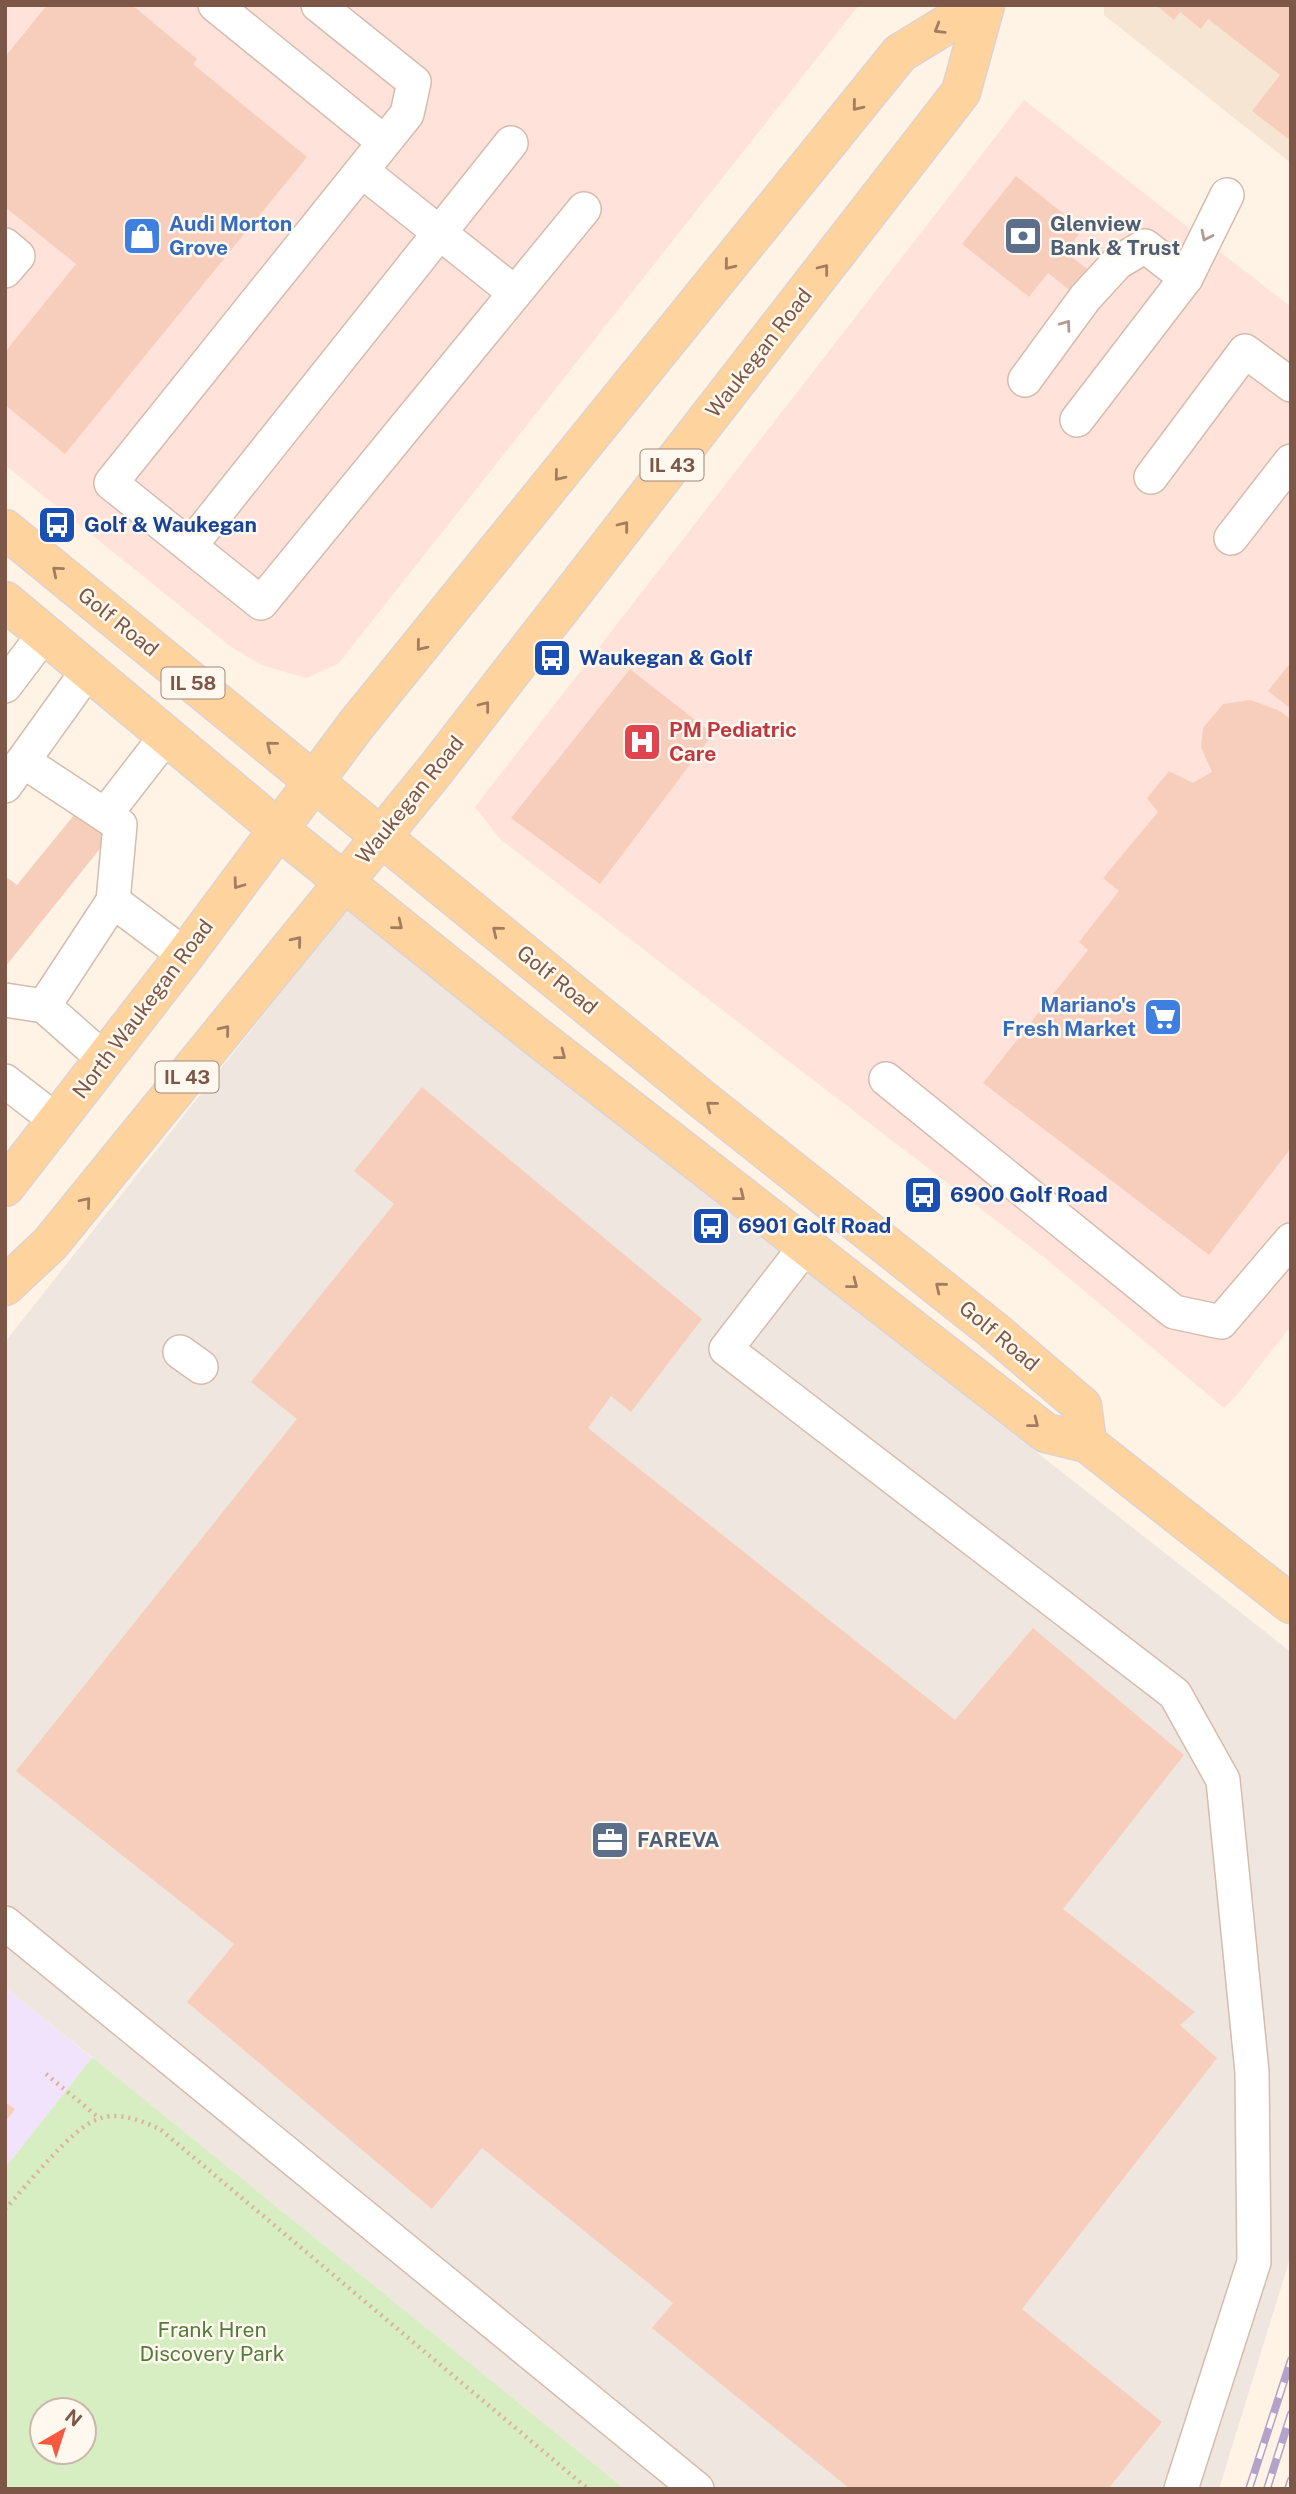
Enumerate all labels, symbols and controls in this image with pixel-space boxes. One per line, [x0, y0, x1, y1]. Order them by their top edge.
one-way arrow [934, 21, 947, 34]
one-way arrow [853, 98, 865, 111]
place label: Audi Morton Grove [169, 211, 292, 260]
place label: Glenview Bank & Trust [1050, 211, 1180, 260]
shop icon: Audi Morton Grove [121, 215, 163, 257]
bank icon: Glenview Bank & Trust [1002, 215, 1044, 257]
one-way arrow [1200, 229, 1214, 241]
one-way arrow [725, 257, 737, 270]
one-way arrow [815, 264, 828, 277]
street label: Waukegan Road [700, 283, 817, 422]
one-way arrow [1057, 320, 1070, 333]
road number: IL 43 [640, 450, 704, 480]
one-way arrow [554, 468, 567, 480]
bus stop icon: Golf & Waukegan [36, 504, 78, 546]
place label: Golf & Waukegan [84, 512, 257, 537]
one-way arrow [616, 522, 629, 534]
one-way arrow [52, 567, 65, 580]
street label: Golf Road [73, 582, 164, 662]
bus stop icon: Waukegan & Golf [531, 637, 573, 679]
one-way arrow [416, 639, 429, 651]
place label: Waukegan & Golf [579, 645, 752, 670]
road number: IL 58 [162, 668, 224, 698]
one-way arrow [476, 702, 489, 714]
place label: PM Pediatric Care [669, 717, 797, 766]
hospital icon: PM Pediatric Care [621, 721, 663, 763]
street label: Waukegan Road [350, 731, 469, 869]
one-way arrow [267, 742, 279, 755]
one-way arrow [233, 876, 246, 888]
street label: North Waukegan Road [67, 914, 218, 1103]
one-way arrow [390, 916, 402, 929]
one-way arrow [493, 927, 505, 940]
one-way arrow [288, 937, 301, 949]
street label: Golf Road [512, 940, 603, 1020]
place label: Mariano's Fresh Market [1002, 992, 1136, 1041]
supermarket icon: Mariano's Fresh Market [1142, 996, 1184, 1038]
one-way arrow [217, 1026, 230, 1038]
one-way arrow [553, 1047, 565, 1060]
road number: IL 43 [156, 1062, 218, 1092]
one-way arrow [706, 1101, 719, 1114]
bus stop icon: 6900 Golf Road [902, 1174, 944, 1216]
place label: 6900 Golf Road [950, 1182, 1108, 1207]
one-way arrow [731, 1188, 744, 1200]
one-way arrow [77, 1197, 90, 1210]
bus stop icon: 6901 Golf Road [690, 1205, 732, 1247]
place label: 6901 Golf Road [738, 1213, 891, 1238]
one-way arrow [846, 1276, 858, 1289]
one-way arrow [936, 1283, 949, 1295]
street label: Golf Road [954, 1295, 1044, 1376]
one-way arrow [1026, 1415, 1038, 1428]
office icon: FAREVA [589, 1819, 631, 1861]
place label: FAREVA [637, 1827, 720, 1852]
park label: Frank Hren Discovery Park [139, 2317, 285, 2366]
north arrow [28, 2396, 98, 2466]
text: N [61, 2405, 86, 2431]

